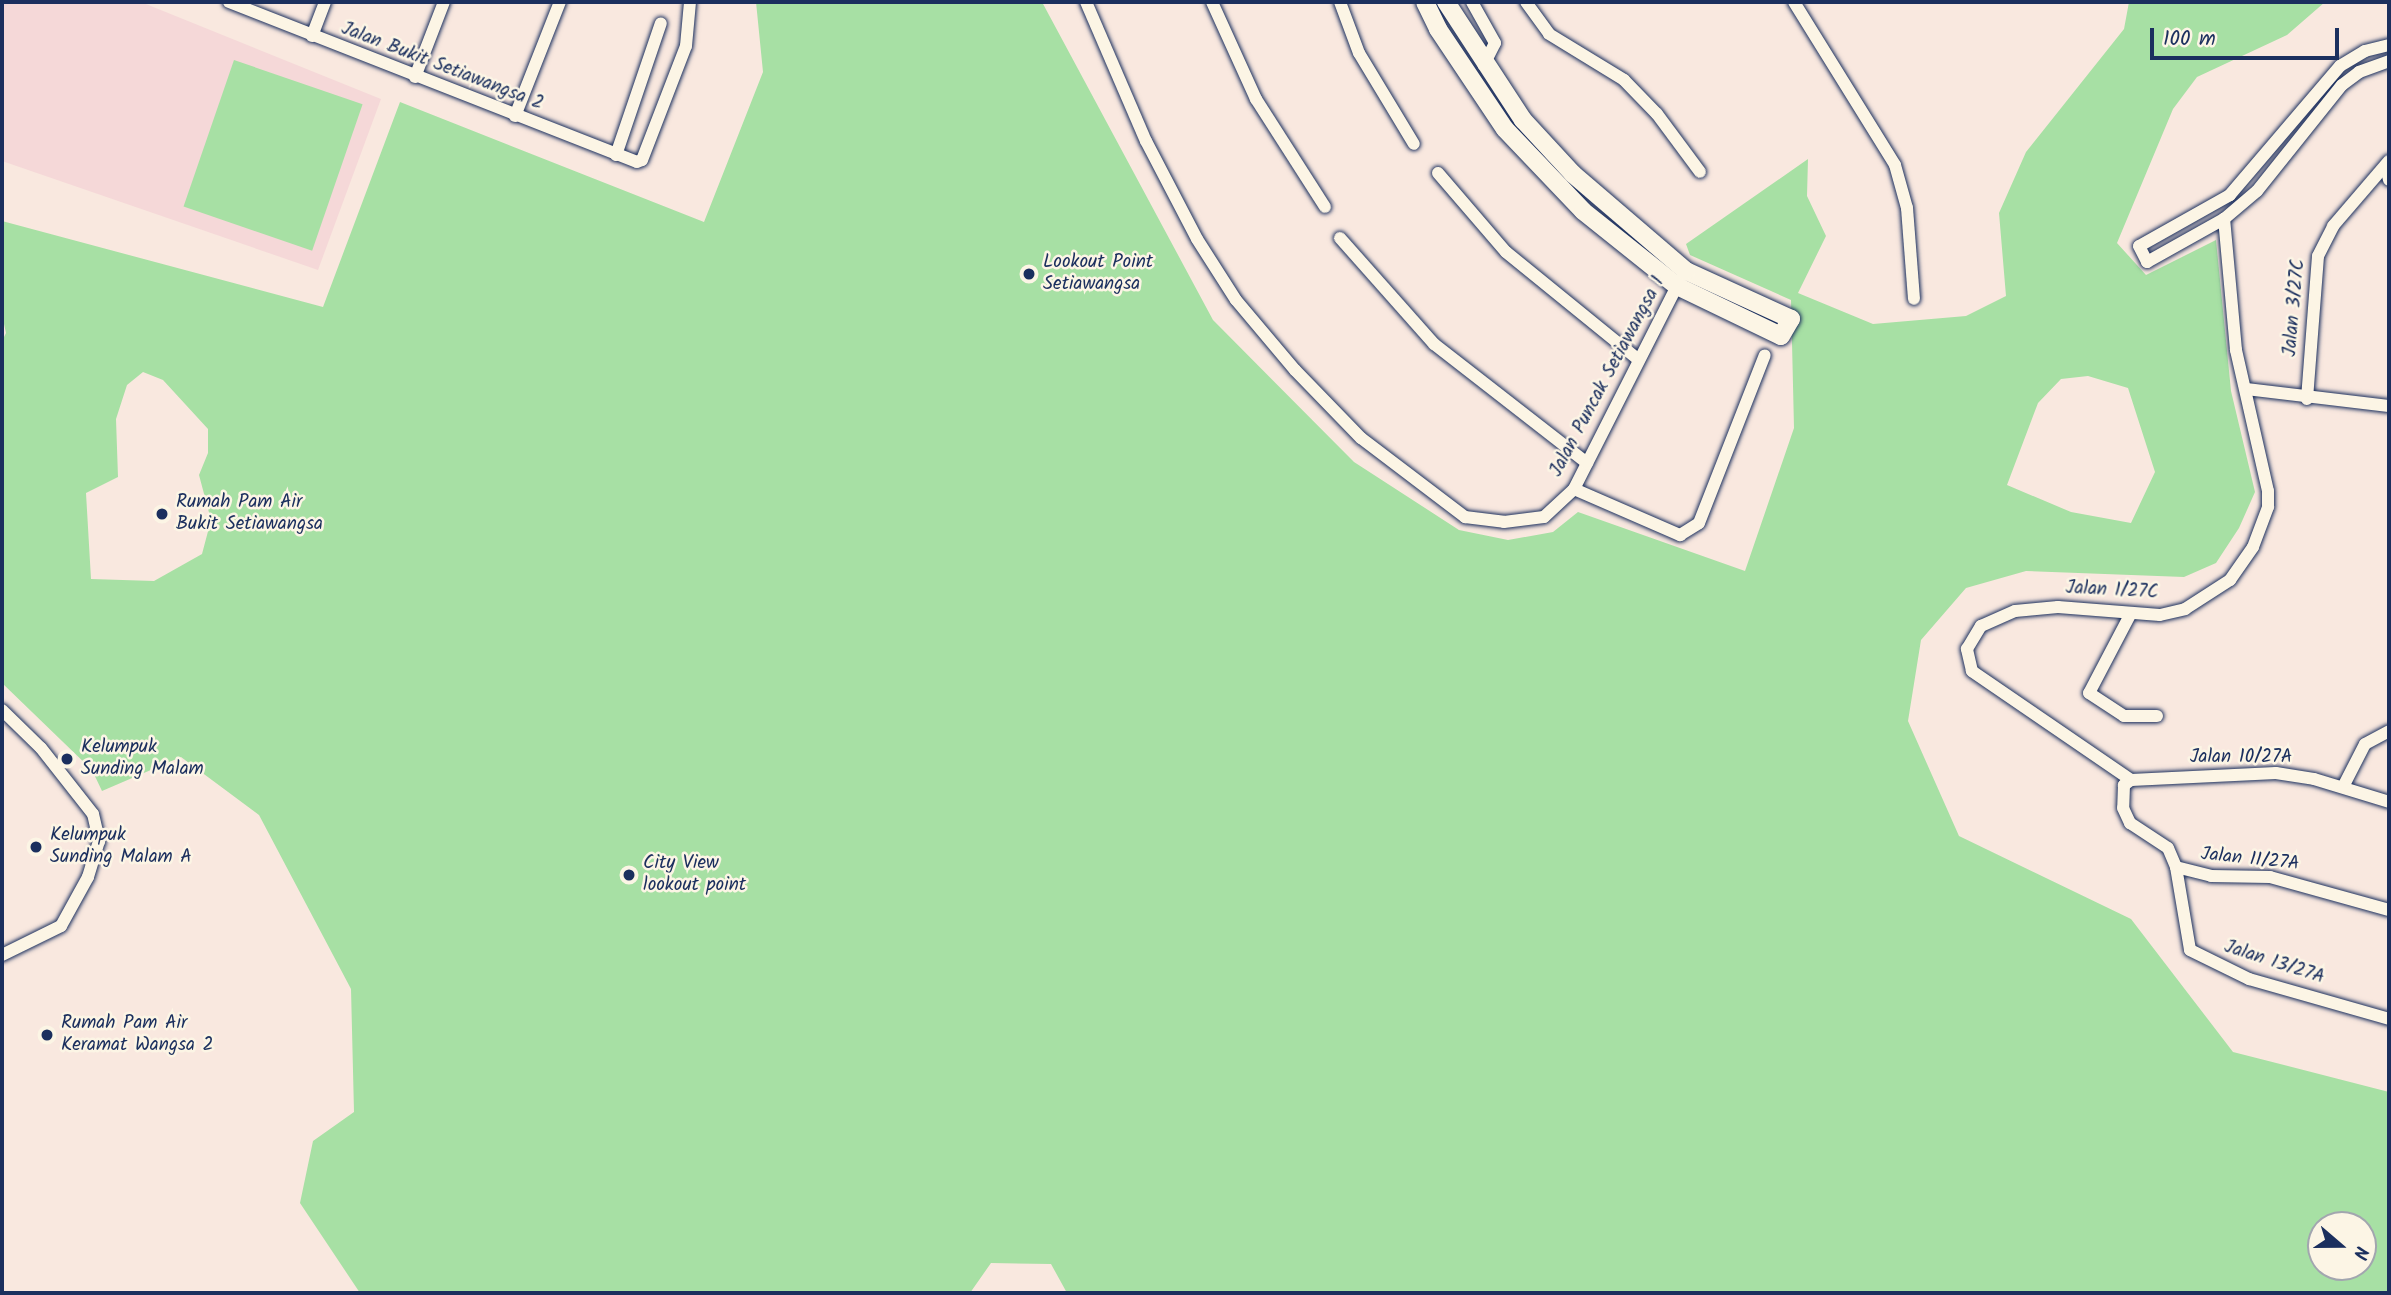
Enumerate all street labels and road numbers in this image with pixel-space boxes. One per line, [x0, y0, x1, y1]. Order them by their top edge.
street label: Jalan Bukit Setiawangsa 2 [338, 18, 546, 116]
street label: Jalan 3/27C [2279, 258, 2311, 358]
street label: Jalan Puncak Setiawangsa 1 [1545, 273, 1671, 481]
street label: Jalan 1/27C [2065, 577, 2159, 605]
street label: Jalan 10/27A [2190, 747, 2292, 769]
street label: Jalan 11/27A [2200, 843, 2300, 877]
street label: Jalan 13/27A [2221, 936, 2327, 990]

